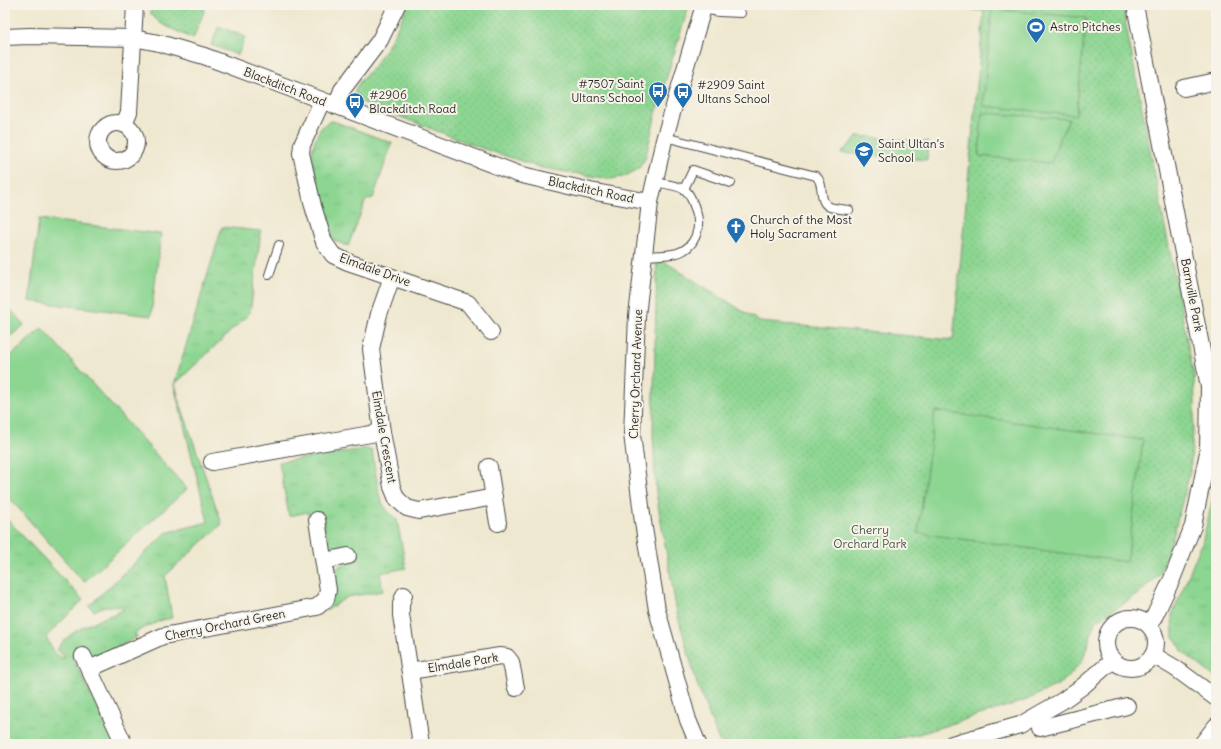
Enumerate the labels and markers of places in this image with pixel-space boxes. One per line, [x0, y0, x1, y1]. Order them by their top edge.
sports icon: Astro Pitches [1025, 16, 1047, 44]
place label: Astro Pitches [1050, 19, 1121, 34]
place label: #7507 Saint Ultans School [571, 76, 644, 105]
place label: #2909 Saint Ultans School [697, 77, 770, 106]
bus stop icon: #7507 Saint Ultans School [647, 80, 669, 108]
bus stop icon: #2909 Saint Ultans School [672, 81, 694, 109]
place label: #2906 Blackditch Road [369, 87, 456, 116]
bus stop icon: #2906 Blackditch Road [344, 91, 366, 119]
place label: Saint Ultan’s School [878, 136, 945, 165]
school or university icon: Saint Ultan’s School [853, 140, 875, 168]
place label: Church of the Most Holy Sacrament [750, 212, 852, 241]
church icon: Church of the Most Holy Sacrament [725, 216, 747, 244]

